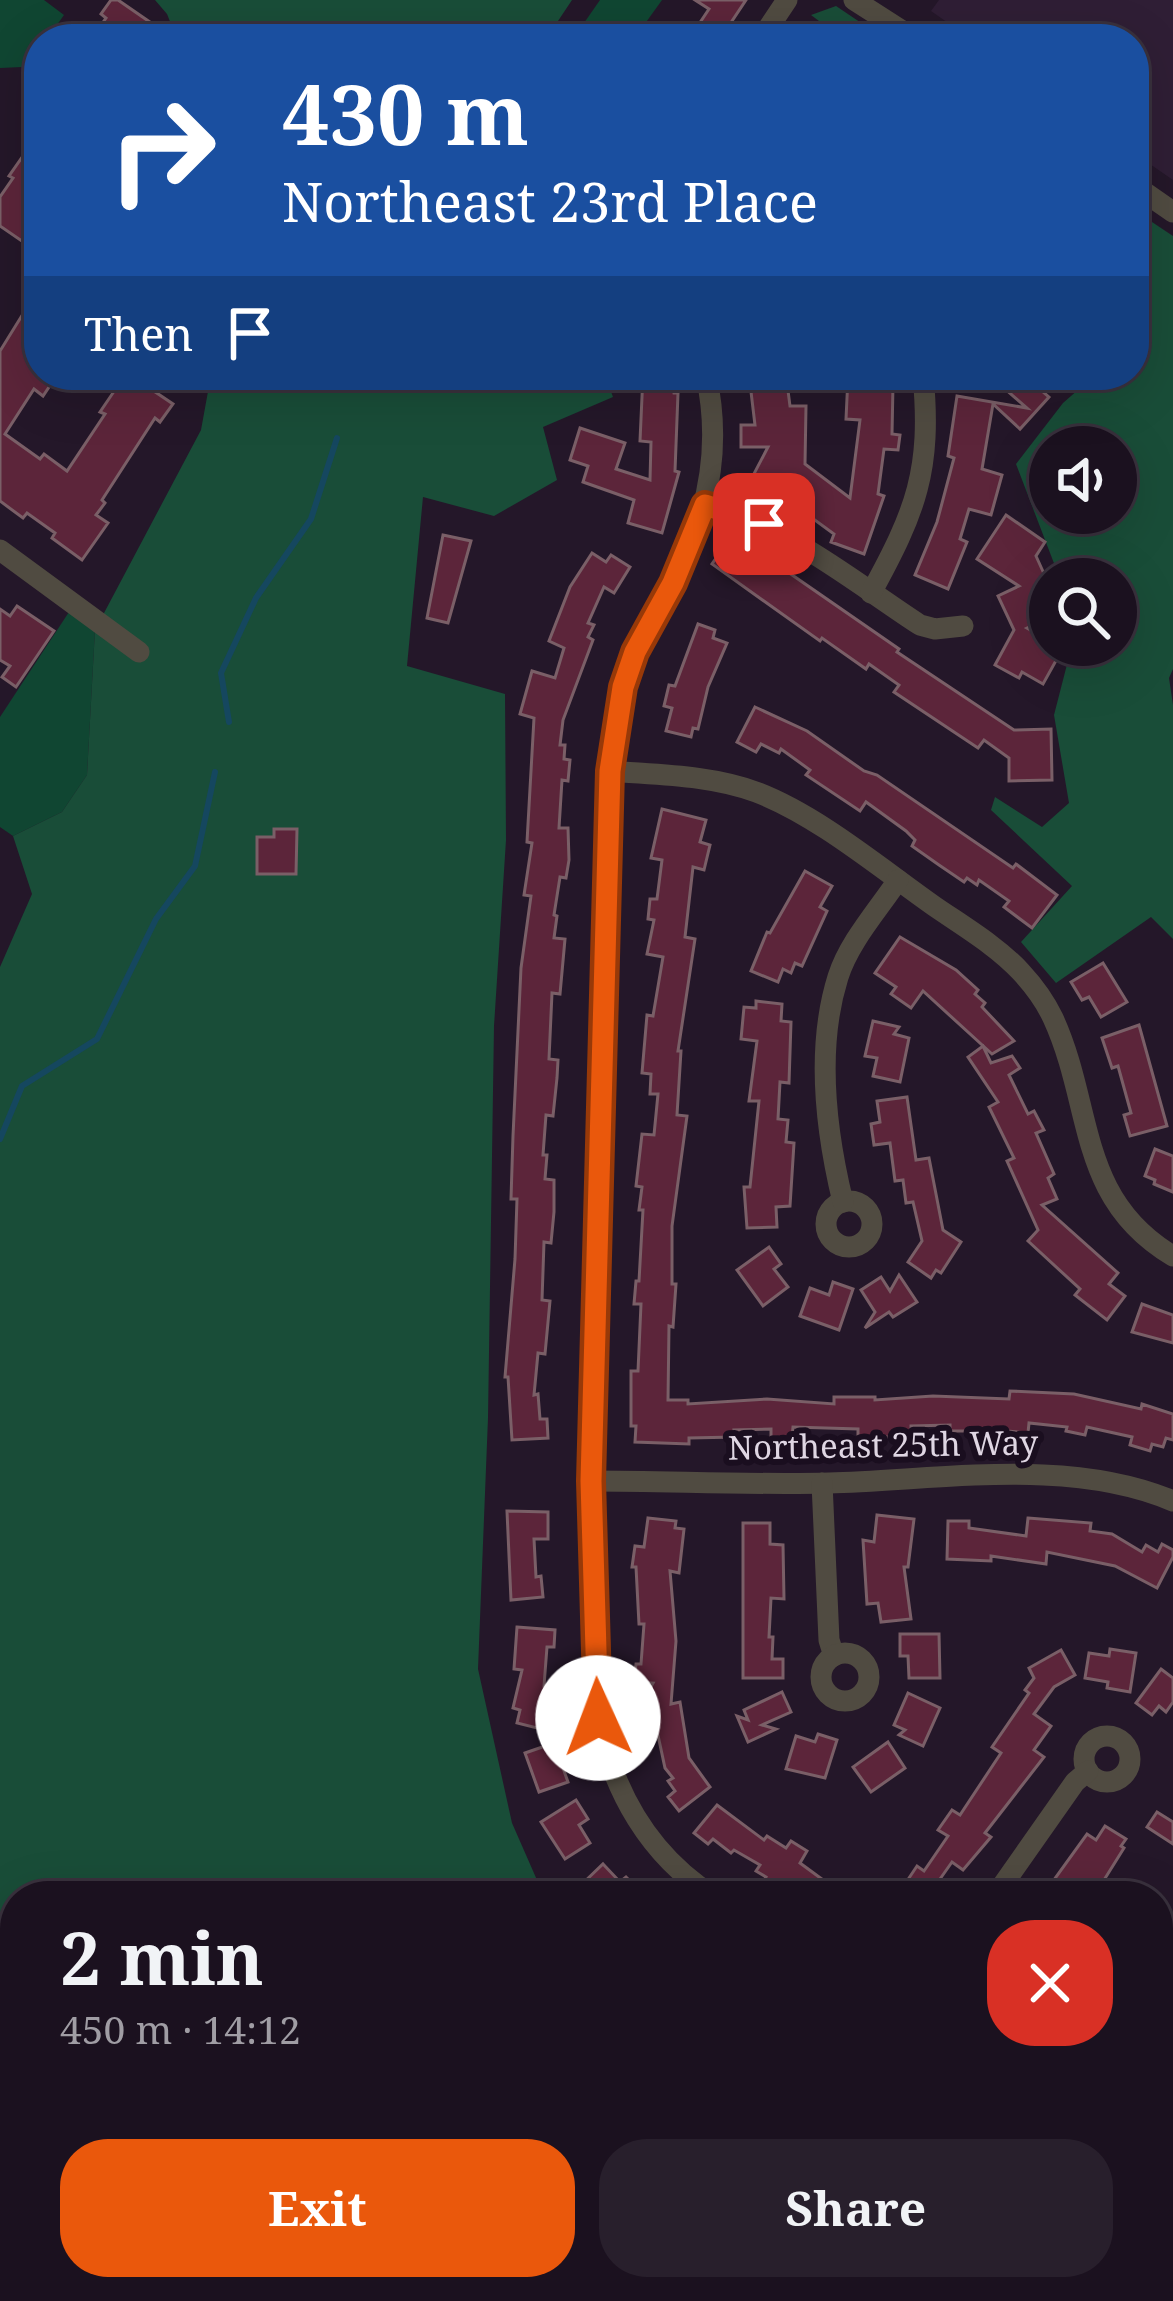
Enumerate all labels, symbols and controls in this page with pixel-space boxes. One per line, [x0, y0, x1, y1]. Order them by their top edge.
text: 430 m [282, 55, 529, 170]
icon: right [84, 72, 240, 228]
text: Northeast 23rd Place [282, 164, 818, 238]
icon: arrive [217, 300, 283, 366]
text: Then [84, 303, 193, 364]
map controls [1029, 426, 1137, 666]
button: sound [1029, 426, 1137, 534]
pin [713, 473, 815, 575]
icon: arrive [731, 491, 797, 557]
button: search [1029, 558, 1137, 666]
street label: Northeast 25th Way [727, 1419, 1039, 1470]
position arrow [535, 1655, 661, 1781]
text: 2 min [60, 1908, 264, 2006]
button: close [987, 1920, 1113, 2046]
text: 450 m · 14:12 [60, 2002, 301, 2055]
button: Exit [60, 2139, 575, 2277]
button: Share [599, 2139, 1113, 2277]

